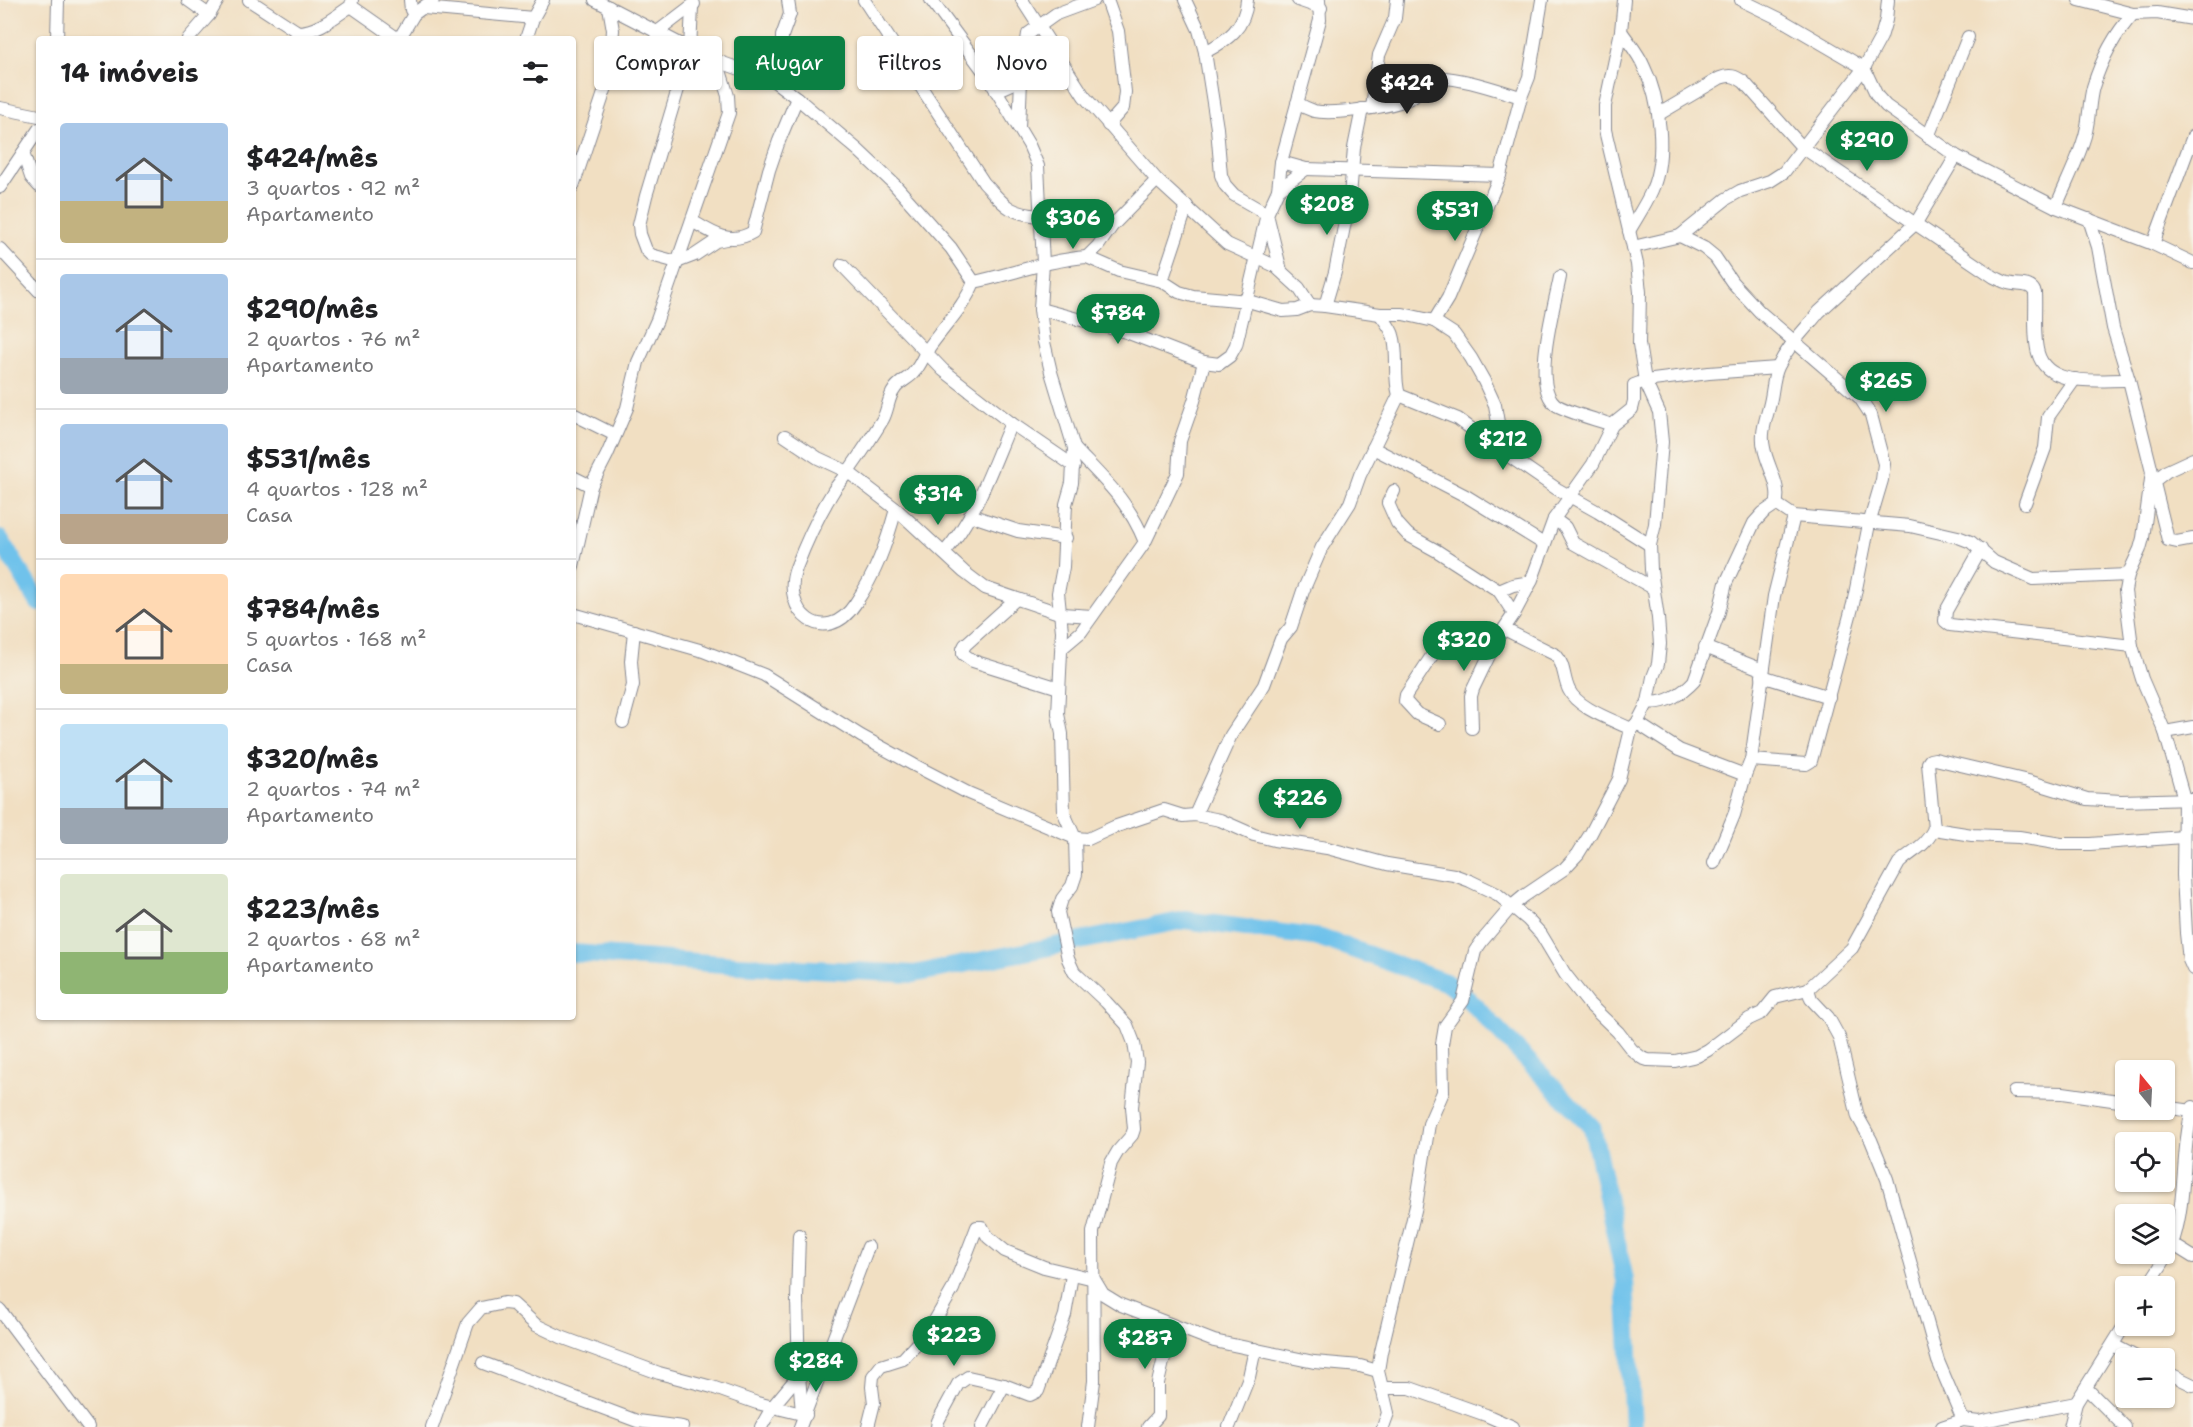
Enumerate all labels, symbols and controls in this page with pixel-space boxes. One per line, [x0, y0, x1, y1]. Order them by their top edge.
chip: Comprar [594, 36, 722, 90]
chip: Alugar [734, 36, 845, 90]
chip: Filtros [857, 36, 963, 90]
chip: Novo [975, 36, 1069, 90]
text: 14 imóveis [60, 55, 199, 90]
icon: filters [519, 56, 552, 89]
pin: $424 [1371, 64, 1443, 115]
text: $424 [1380, 70, 1434, 96]
pin: $290 [1831, 121, 1903, 172]
text: $290 [1840, 127, 1894, 153]
text: $424/mês [246, 140, 378, 175]
icon: home [108, 147, 180, 219]
text: 3 quartos · 92 m² [246, 175, 420, 201]
pin: $208 [1291, 185, 1363, 236]
text: $208 [1300, 191, 1354, 217]
pin: $531 [1419, 191, 1491, 242]
text: $531 [1431, 197, 1479, 223]
pin: $306 [1037, 199, 1109, 250]
text: Apartamento [246, 201, 374, 227]
text: $306 [1045, 205, 1101, 231]
text: $290/mês [246, 291, 379, 326]
pin: $784 [1082, 294, 1154, 345]
icon: home [108, 298, 180, 370]
text: $784 [1091, 300, 1145, 326]
text: 2 quartos · 76 m² [246, 326, 420, 352]
text: Apartamento [246, 352, 374, 378]
pin: $265 [1850, 362, 1922, 413]
text: $265 [1859, 368, 1913, 394]
pin: $212 [1467, 420, 1539, 471]
text: $212 [1479, 426, 1527, 452]
text: $531/mês [246, 441, 371, 476]
icon: home [108, 448, 180, 520]
pin: $314 [902, 475, 974, 526]
text: 4 quartos · 128 m² [246, 476, 428, 502]
text: $314 [913, 481, 963, 507]
text: Casa [246, 502, 292, 528]
text: $784/mês [246, 591, 380, 626]
icon: home [108, 598, 180, 670]
pin: $320 [1428, 621, 1500, 672]
text: 5 quartos · 168 m² [246, 626, 426, 652]
text: $320 [1437, 627, 1491, 653]
text: Casa [246, 652, 292, 678]
text: $320/mês [246, 741, 379, 776]
icon: home [108, 748, 180, 820]
text: 2 quartos · 74 m² [246, 776, 420, 802]
pin: $226 [1264, 779, 1336, 830]
text: $226 [1273, 785, 1327, 811]
text: Apartamento [246, 802, 374, 828]
text: $223/mês [246, 891, 380, 926]
icon: home [108, 898, 180, 970]
text: 2 quartos · 68 m² [246, 926, 420, 952]
text: Apartamento [246, 952, 374, 978]
north arrow [2115, 1060, 2175, 1120]
map controls [2115, 1060, 2175, 1408]
button: locate [2115, 1132, 2175, 1192]
button: layers [2115, 1204, 2175, 1264]
button: + [2115, 1276, 2175, 1336]
pin: $223 [918, 1316, 990, 1367]
pin: $287 [1109, 1319, 1181, 1370]
text: $223 [927, 1322, 981, 1348]
text: $287 [1118, 1325, 1172, 1351]
pin: $284 [780, 1342, 852, 1393]
text: $284 [789, 1348, 843, 1374]
button: − [2115, 1348, 2175, 1408]

